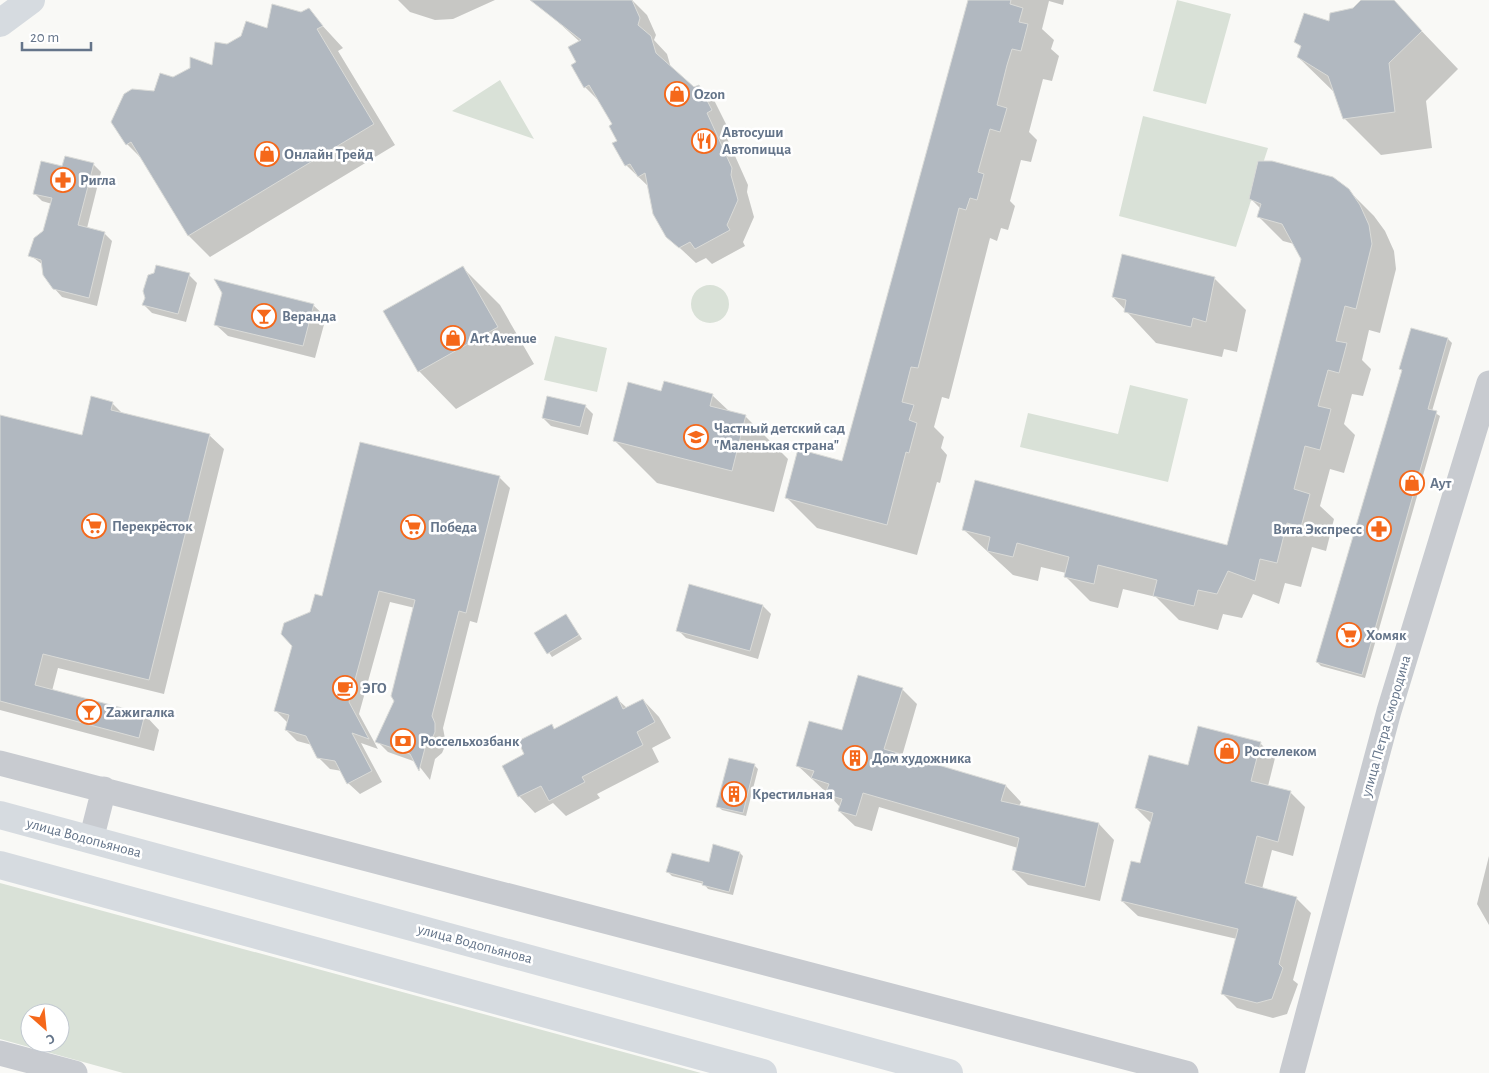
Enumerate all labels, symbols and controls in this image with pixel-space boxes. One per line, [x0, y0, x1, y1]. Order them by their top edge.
scale bar [22, 20, 91, 52]
text: 20 m [30, 30, 59, 45]
shop icon: Ozon [664, 81, 690, 107]
place label: Ozon [694, 87, 725, 102]
place label: Автосуши Автопицца [722, 125, 791, 157]
restaurant icon: Автосуши Автопицца [691, 128, 717, 154]
shop icon: Онлайн Трейд [254, 141, 280, 167]
place label: Онлайн Трейд [284, 147, 373, 162]
pharmacy icon: Ригла [50, 167, 76, 193]
place label: Ригла [80, 173, 116, 188]
bar icon: Веранда [251, 303, 277, 329]
place label: Веранда [282, 309, 336, 324]
shop icon: Art Avenue [440, 325, 466, 351]
place label: Art Avenue [470, 331, 537, 346]
place label: Частный детский сад "Маленькая страна" [714, 421, 845, 453]
school or university icon: Частный детский сад "Маленькая страна" [683, 424, 709, 450]
shop icon: Аут [1399, 470, 1425, 496]
place label: Аут [1430, 476, 1451, 491]
supermarket icon: Перекрёсток [81, 513, 107, 539]
supermarket icon: Победа [400, 514, 426, 540]
pharmacy icon: Вита Экспресс [1366, 516, 1392, 542]
place label: Перекрёсток [112, 519, 193, 534]
place label: Победа [430, 520, 477, 535]
place label: Вита Экспресс [1273, 522, 1362, 537]
supermarket icon: Хомяк [1336, 622, 1362, 648]
place label: Хомяк [1366, 628, 1407, 643]
street label: улица Петра Смородина [1358, 653, 1413, 799]
cafe icon: ЭГО [332, 675, 358, 701]
place label: ЭГО [362, 681, 387, 696]
bar icon: Zажигалка [76, 699, 102, 725]
place label: Zажигалка [106, 705, 175, 720]
bank icon: Россельхозбанк [390, 728, 416, 754]
place label: Россельхозбанк [420, 734, 520, 749]
shop icon: Ростелеком [1214, 738, 1240, 764]
place label: Ростелеком [1244, 744, 1317, 759]
building icon: Дом художника [842, 745, 868, 771]
place label: Дом художника [872, 751, 971, 766]
building icon: Крестильная [721, 781, 747, 807]
place label: Крестильная [752, 787, 833, 802]
street label: улица Водопьянова [24, 815, 143, 861]
street label: улица Водопьянова [415, 921, 534, 967]
north arrow [20, 1003, 70, 1053]
text: С [44, 1031, 57, 1047]

